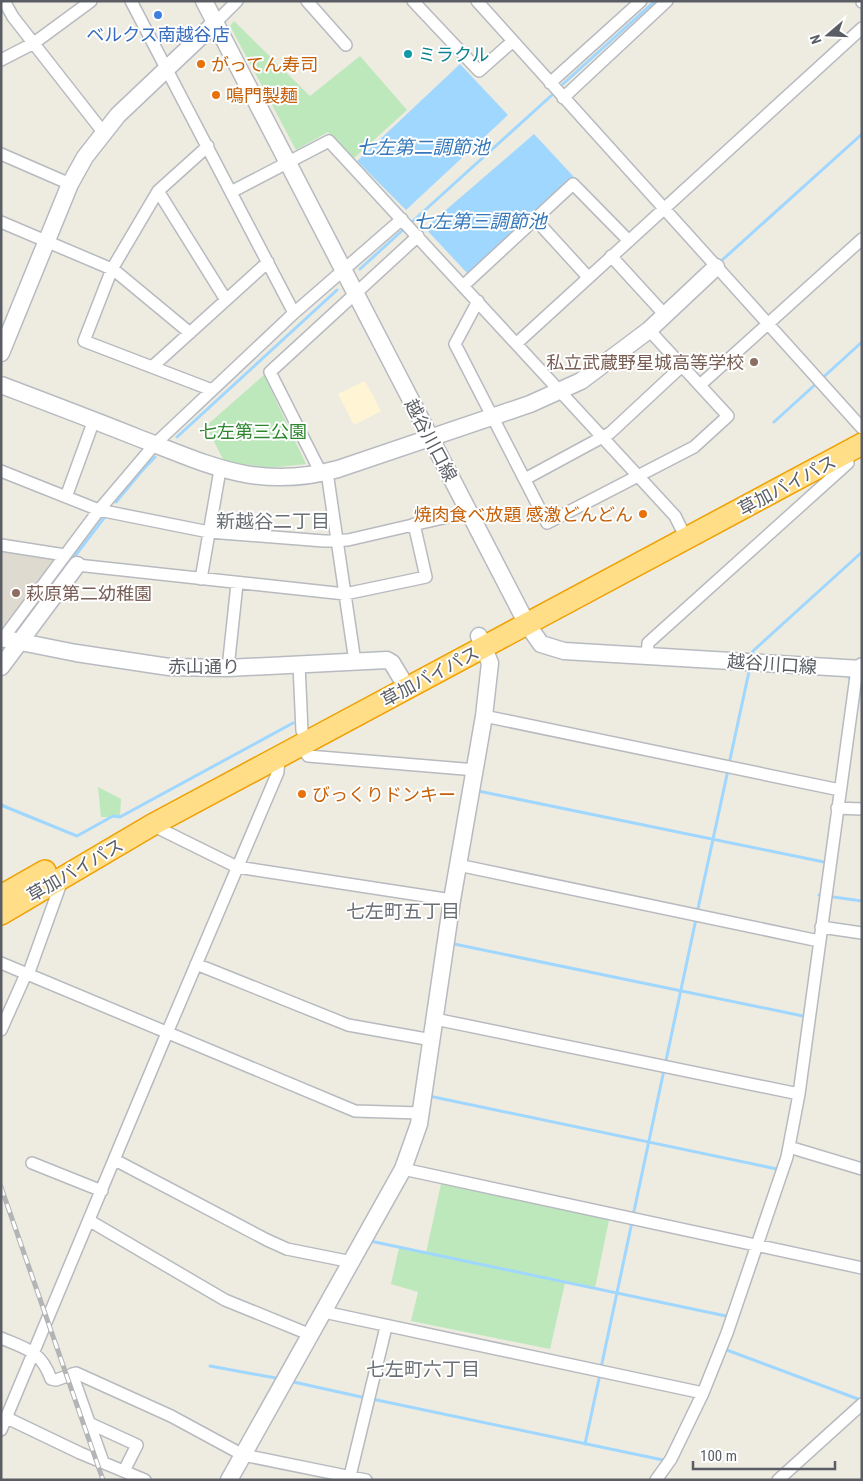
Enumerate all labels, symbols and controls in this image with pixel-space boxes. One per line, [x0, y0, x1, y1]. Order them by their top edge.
marker: ベルクス南越谷店 [152, 9, 164, 21]
north arrow [803, 10, 853, 60]
place label: ベルクス南越谷店 [86, 24, 230, 45]
text: N [807, 33, 825, 46]
place label: ミラクル [418, 44, 489, 65]
marker: ミラクル [402, 48, 414, 60]
place label: がってん寿司 [211, 54, 318, 75]
marker: がってん寿司 [195, 58, 207, 70]
place label: 鳴門製麺 [226, 85, 298, 106]
marker: 鳴門製麺 [210, 89, 222, 101]
water label: 七左第二調節池 [356, 136, 491, 159]
water label: 七左第三調節池 [413, 210, 548, 233]
place label: 私立武蔵野星城高等学校 [546, 352, 744, 373]
marker: 私立武蔵野星城高等学校 [748, 356, 760, 368]
street label: 越谷川口線 [401, 395, 461, 485]
park label: 七左第三公園 [199, 421, 307, 442]
street label: 草加バイパス [735, 450, 839, 520]
place label: 焼肉食べ放題 感激どんどん [413, 504, 633, 525]
marker: 焼肉食べ放題 感激どんどん [637, 508, 649, 520]
district label: 新越谷二丁目 [216, 510, 330, 533]
place label: 萩原第二幼稚園 [26, 583, 152, 604]
marker: 萩原第二幼稚園 [10, 587, 22, 599]
street label: 草加バイパス [378, 641, 482, 711]
street label: 越谷川口線 [726, 650, 818, 678]
street label: 赤山通り [168, 656, 240, 677]
place label: びっくりドンキー [312, 784, 456, 805]
marker: びっくりドンキー [296, 788, 308, 800]
street label: 草加バイパス [23, 834, 127, 906]
district label: 七左町五丁目 [346, 900, 460, 923]
district label: 七左町六丁目 [366, 1358, 480, 1381]
scale bar [693, 1438, 836, 1470]
text: 100 m [700, 1447, 737, 1465]

